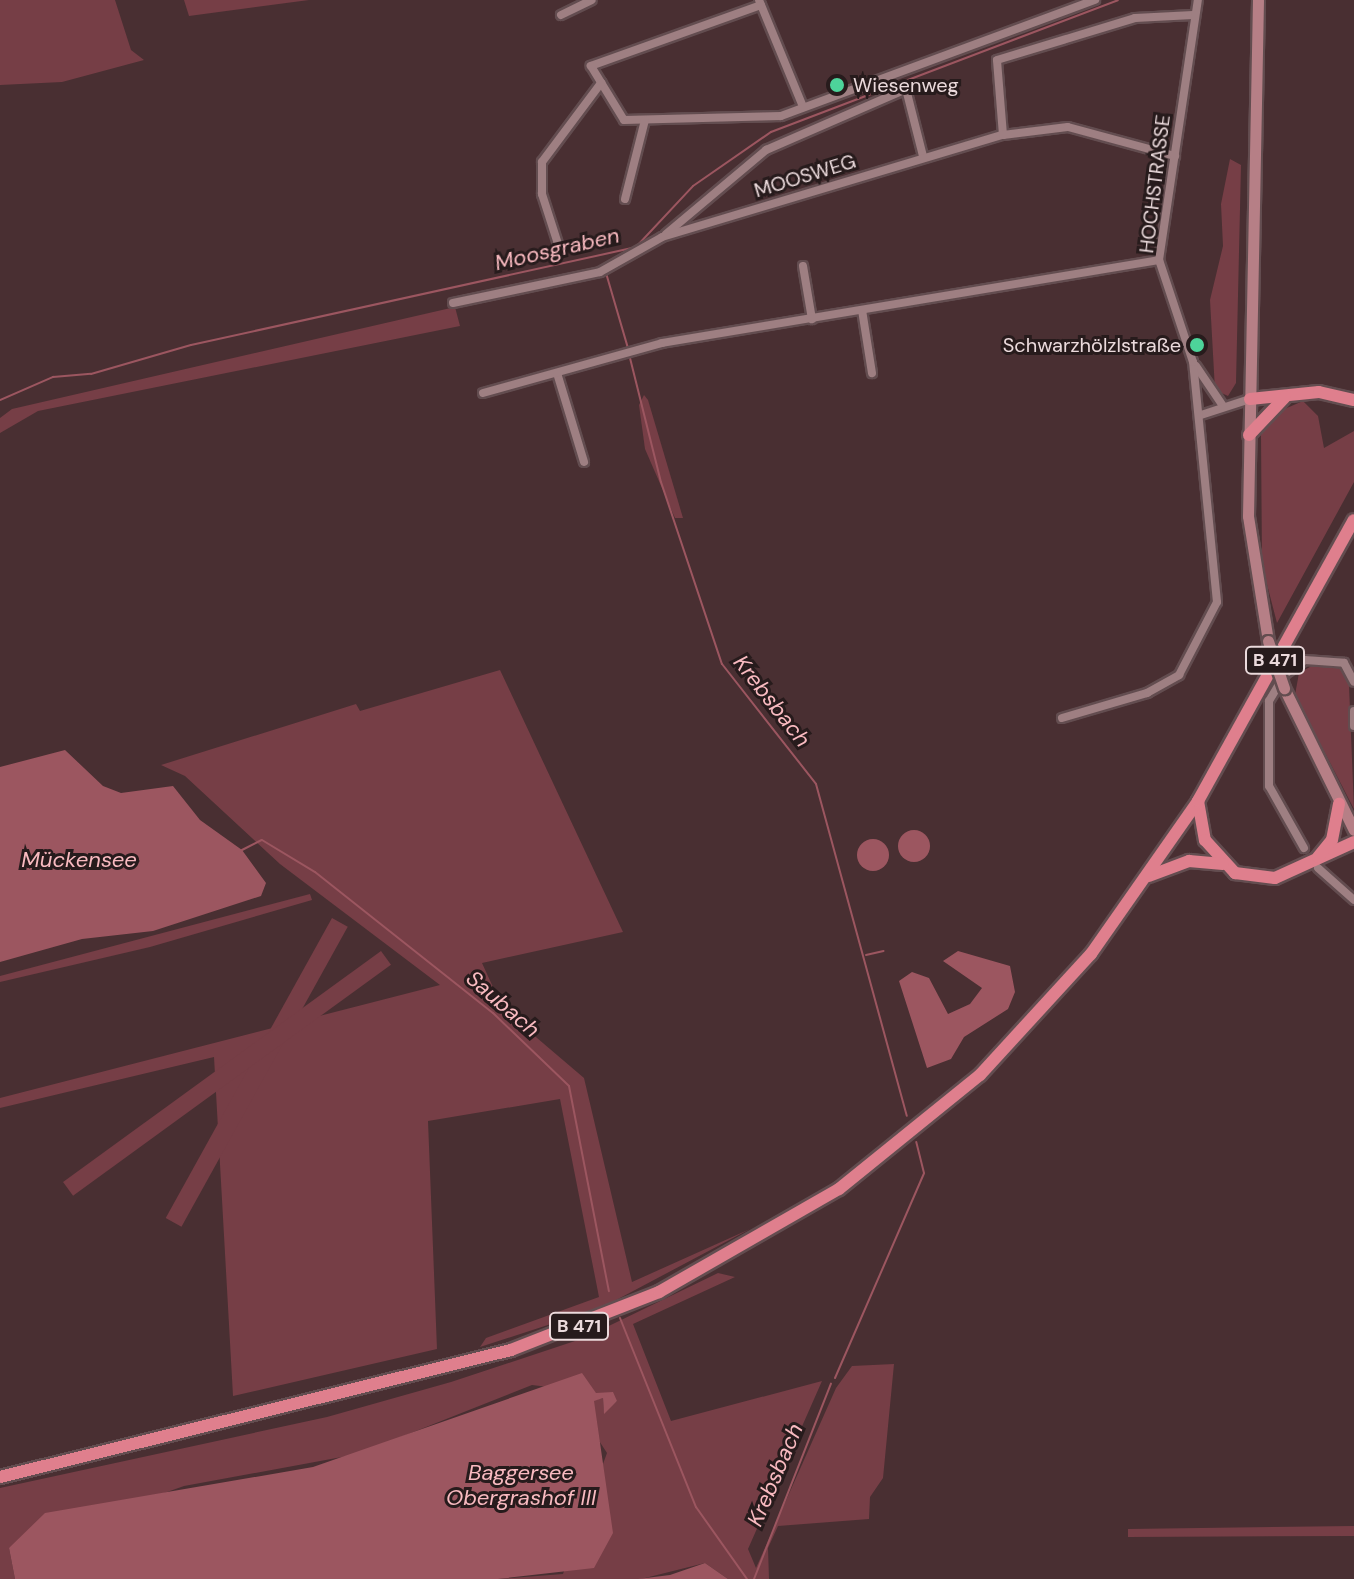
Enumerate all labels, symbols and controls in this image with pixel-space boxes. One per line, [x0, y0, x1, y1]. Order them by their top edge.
place label: Wiesenweg [853, 73, 959, 97]
marker: Wiesenweg [828, 76, 846, 94]
street label: HOCHSTRASSE [1135, 113, 1175, 255]
street label: MOOSWEG [751, 149, 859, 203]
water label: Moosgraben [492, 222, 622, 276]
place label: Schwarzhölzlstraße [1003, 333, 1181, 357]
marker: Schwarzhölzlstraße [1188, 336, 1206, 354]
road number: B 471 [1245, 646, 1305, 674]
water label: Krebsbach [728, 650, 816, 752]
water label: Mückensee [21, 847, 137, 873]
water label: Saubach [461, 965, 545, 1043]
road number: B 471 [549, 1312, 609, 1340]
water label: Krebsbach [742, 1420, 808, 1530]
water label: Baggersee Obergrashof III [446, 1459, 596, 1510]

